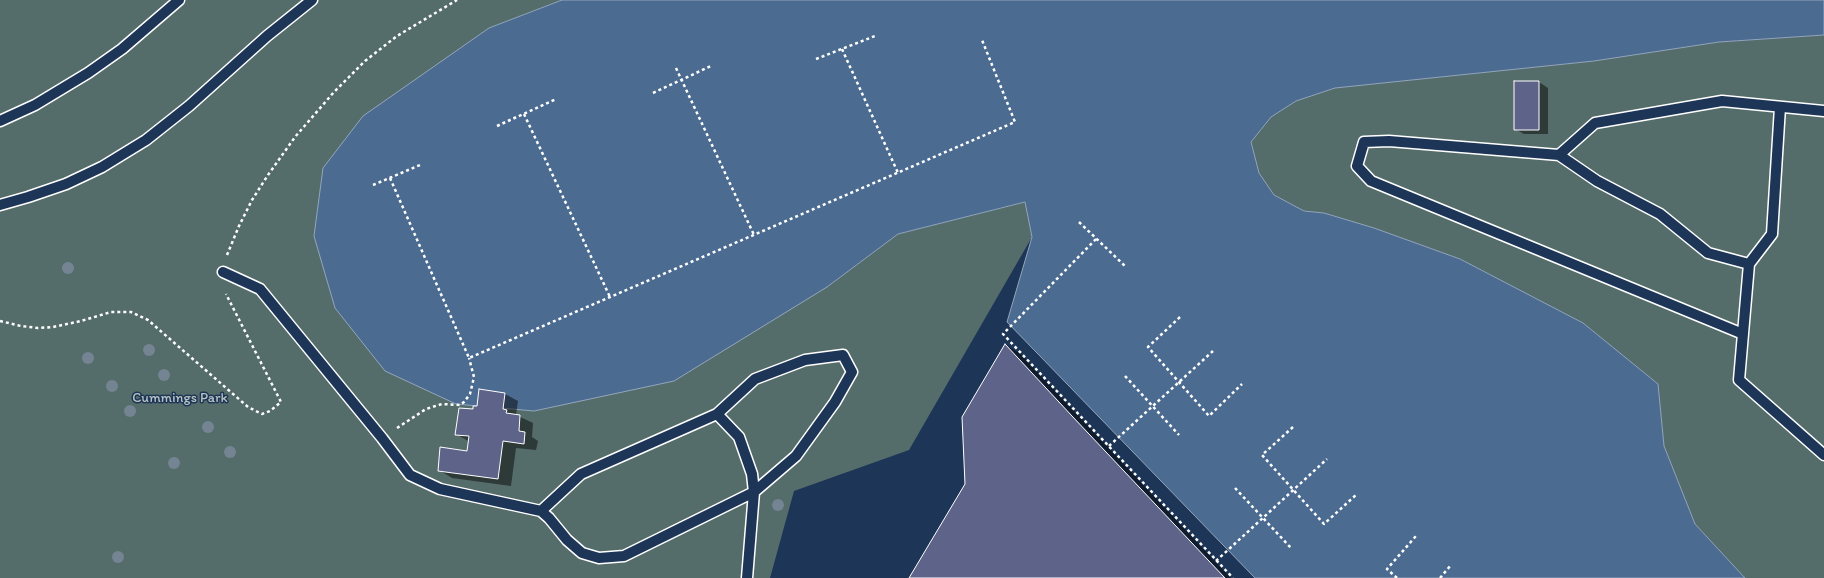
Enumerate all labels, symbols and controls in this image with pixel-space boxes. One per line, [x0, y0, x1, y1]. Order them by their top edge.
park label: Cummings Park [132, 390, 228, 406]

